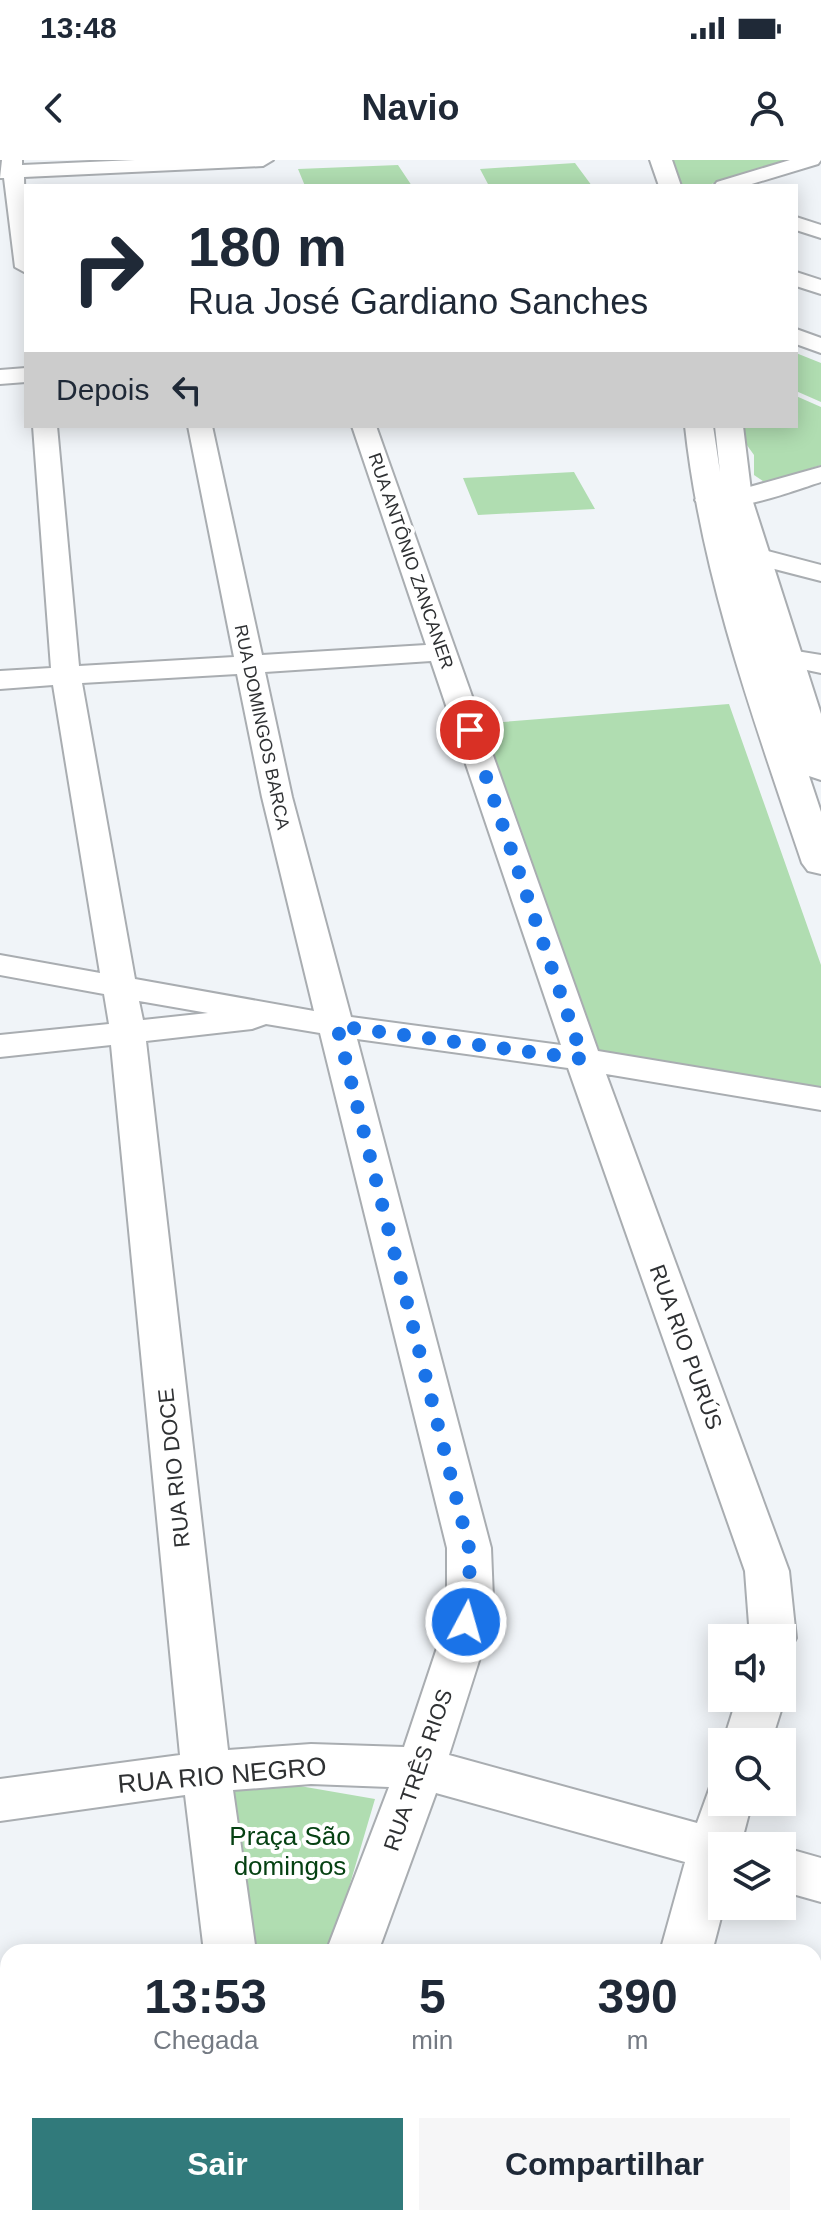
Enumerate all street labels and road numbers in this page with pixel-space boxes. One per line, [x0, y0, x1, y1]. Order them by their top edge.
street label: RUA ANTÔNIO ZANCANER [365, 450, 458, 672]
street label: RUA DOMINGOS BARCA [230, 623, 294, 831]
street label: RUA RIO PURÚS [645, 1261, 727, 1433]
street label: RUA RIO DOCE [153, 1387, 195, 1549]
street label: RUA TRÊS RIOS [379, 1686, 457, 1854]
street label: RUA RIO NEGRO [116, 1751, 328, 1799]

